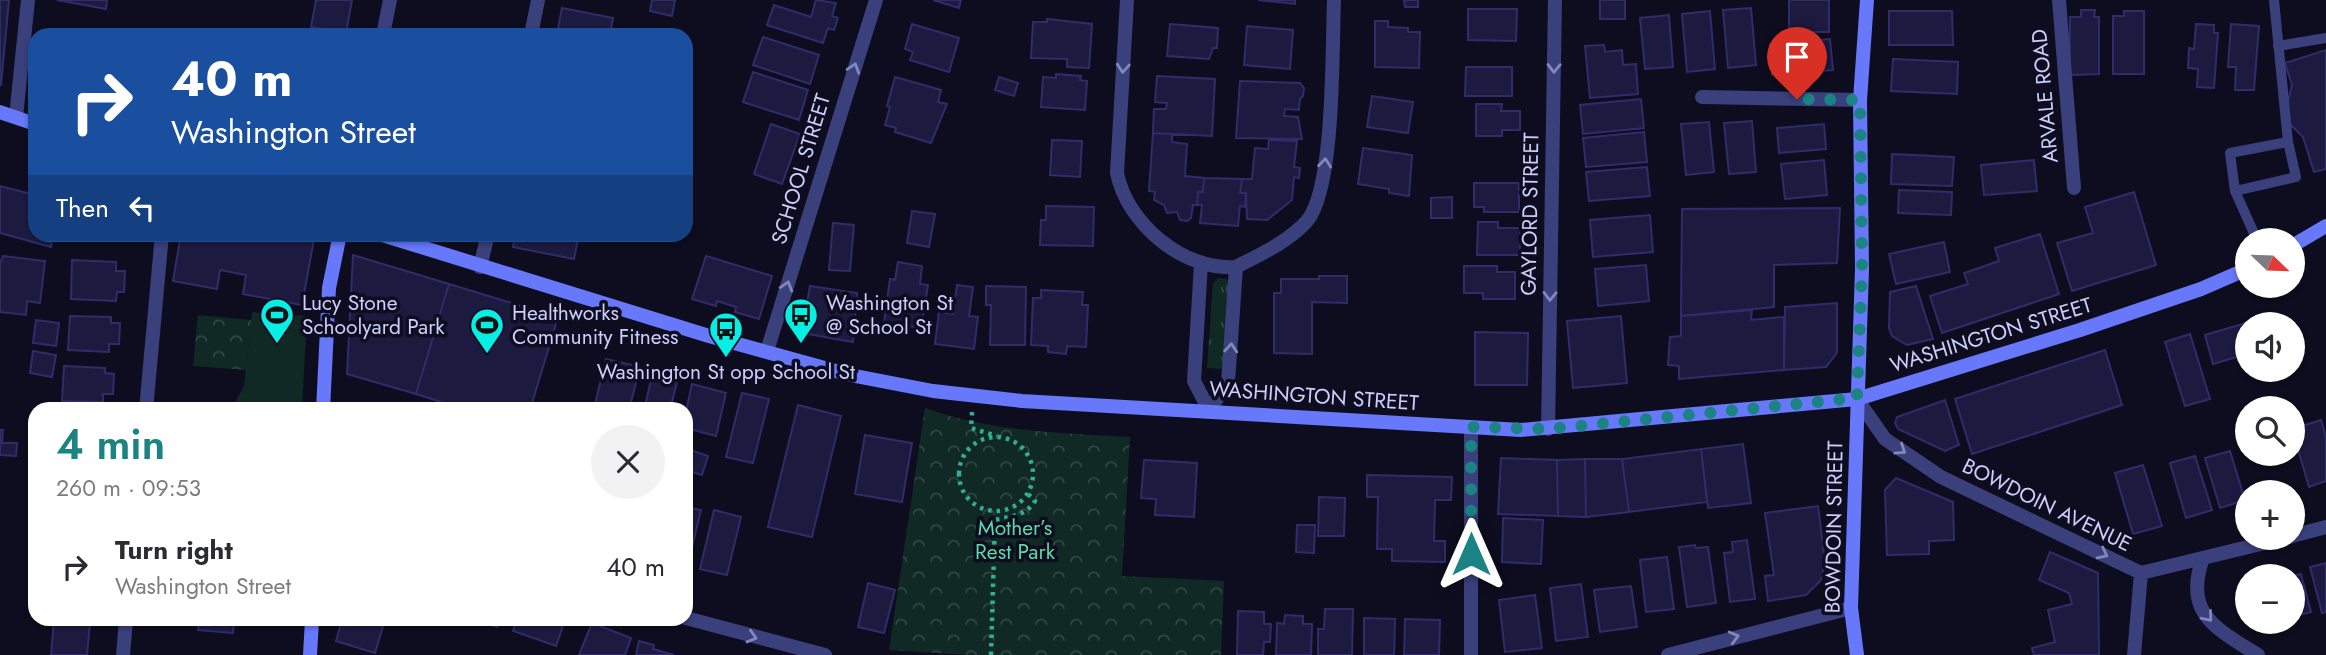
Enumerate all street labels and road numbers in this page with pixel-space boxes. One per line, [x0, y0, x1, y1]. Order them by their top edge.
street label: ARVALE ROAD [2024, 28, 2066, 164]
street label: SCHOOL STREET [764, 90, 838, 248]
street label: GAYLORD STREET [1514, 132, 1546, 296]
street label: WASHINGTON STREET [1886, 290, 2096, 380]
street label: WASHINGTON STREET [1208, 374, 1420, 418]
street label: BOWDOIN STREET [1817, 440, 1851, 614]
street label: BOWDOIN AVENUE [1957, 451, 2137, 559]

